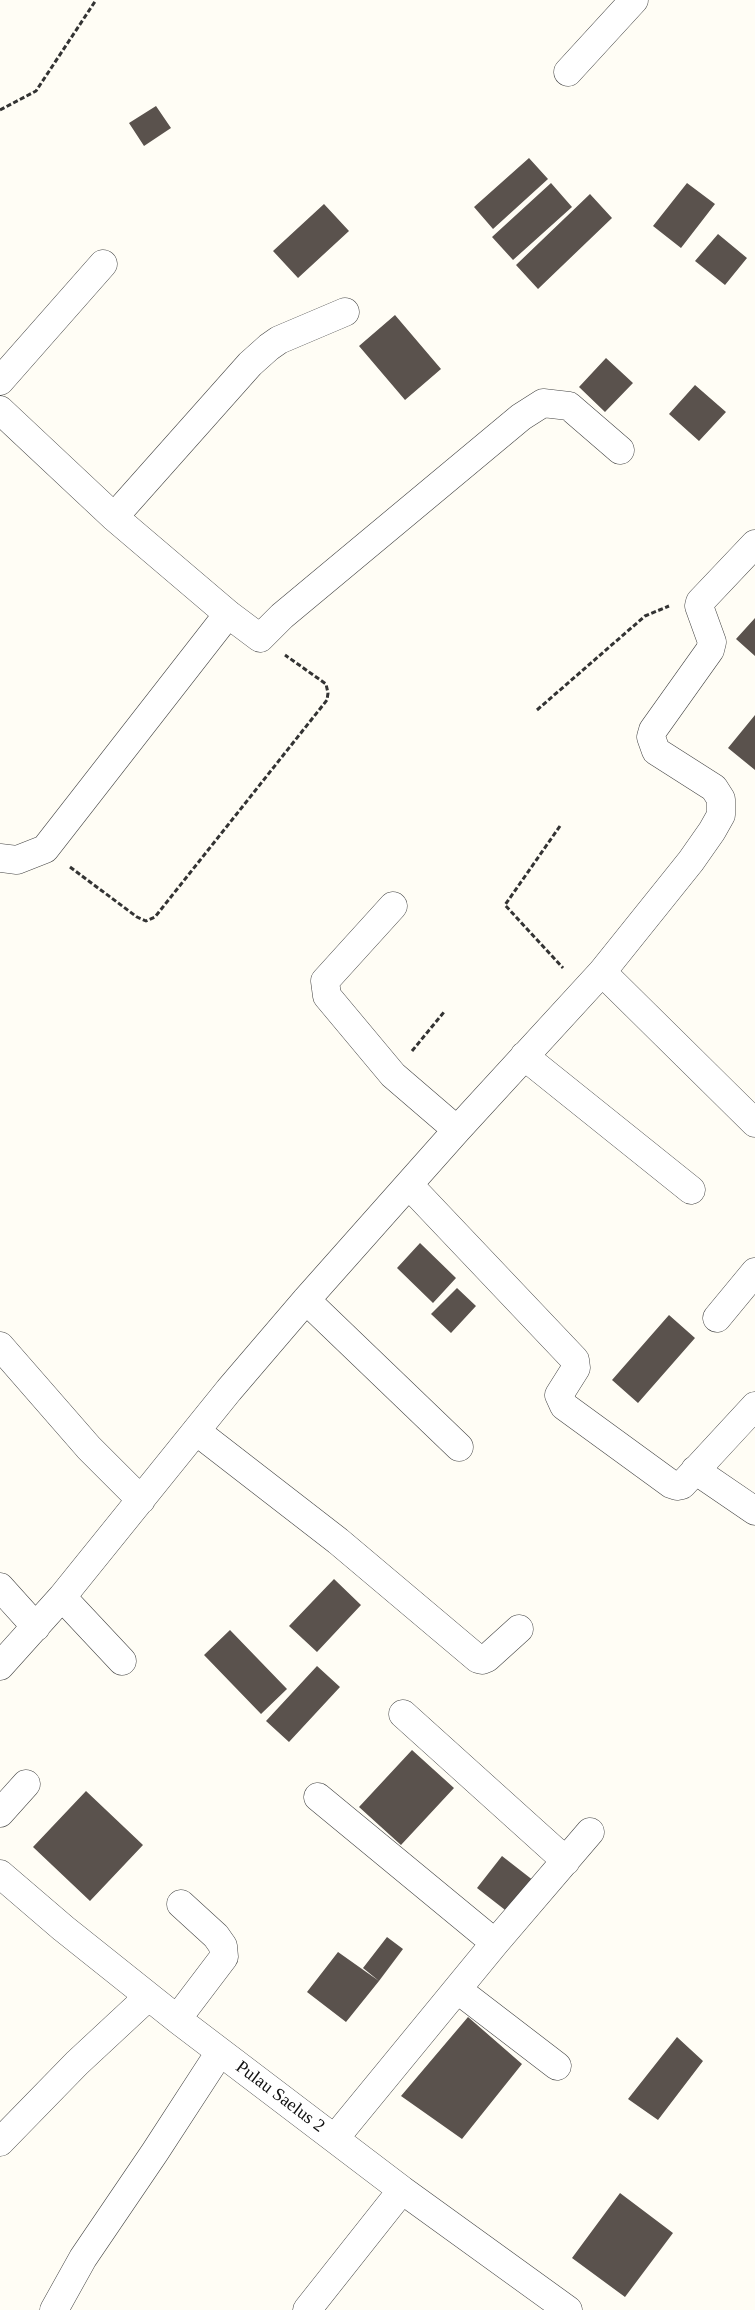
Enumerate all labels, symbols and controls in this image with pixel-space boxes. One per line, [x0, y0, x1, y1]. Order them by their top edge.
street label: Pulau Saelus 2 [231, 2056, 329, 2138]

